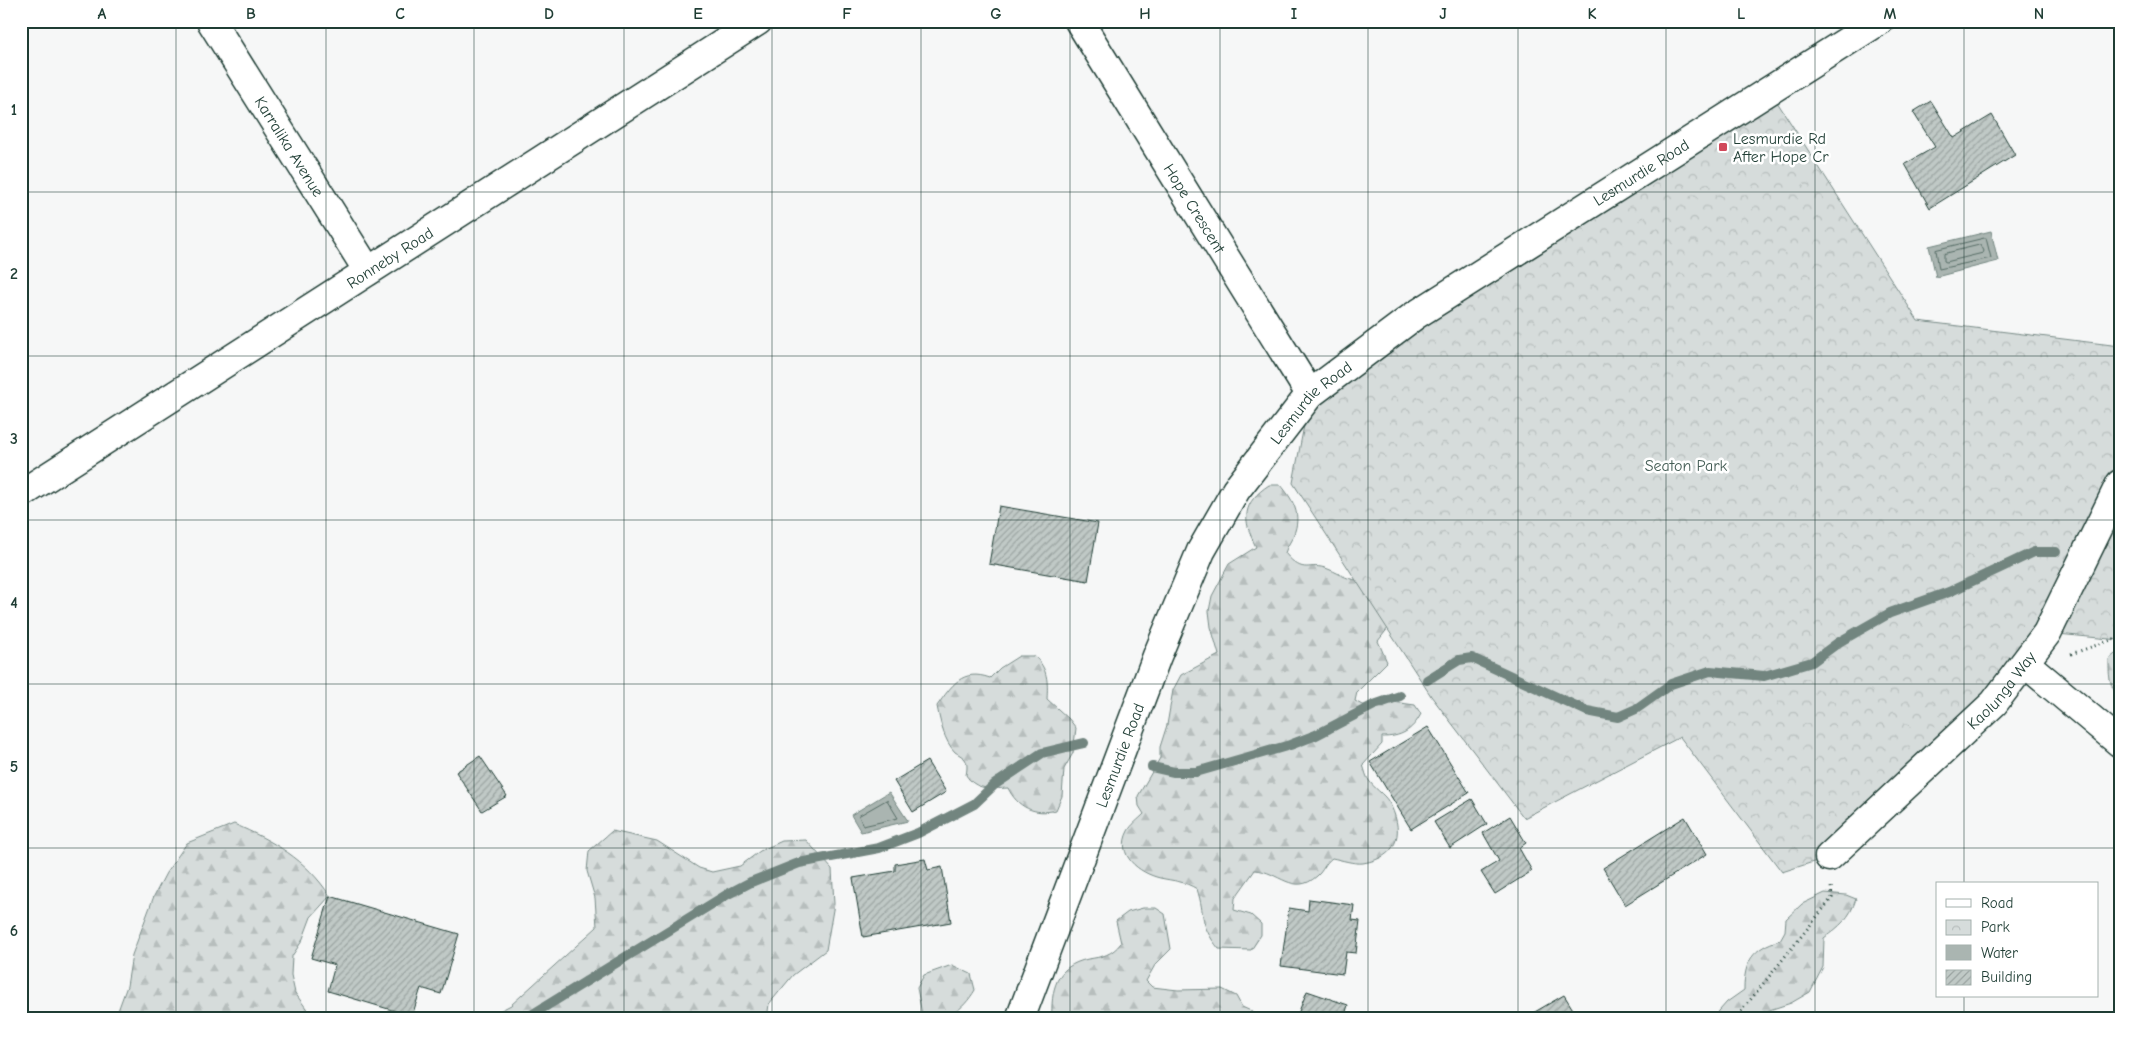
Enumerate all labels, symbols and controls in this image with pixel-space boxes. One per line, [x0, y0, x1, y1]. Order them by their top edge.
text: A [98, 5, 107, 23]
text: B [246, 5, 256, 23]
text: C [395, 5, 405, 23]
text: D [544, 5, 554, 23]
text: E [693, 5, 703, 23]
text: F [842, 5, 852, 23]
text: G [990, 5, 1002, 23]
text: H [1139, 5, 1151, 23]
text: I [1291, 5, 1297, 23]
text: J [1439, 5, 1447, 23]
text: K [1587, 5, 1597, 23]
text: L [1737, 5, 1745, 23]
text: M [1884, 5, 1897, 23]
text: N [2034, 5, 2044, 23]
street label: Karralika Avenue [251, 93, 327, 200]
text: 1 [11, 101, 17, 119]
place label: Lesmurdie Rd After Hope Cr [1733, 130, 1829, 166]
street label: Lesmurdie Road [1590, 136, 1693, 210]
marker: Lesmurdie Rd After Hope Cr [1717, 141, 1729, 153]
street label: Hope Crescent [1160, 161, 1229, 257]
street label: Ronneby Road [344, 224, 437, 293]
text: 2 [10, 265, 18, 283]
street label: Lesmurdie Road [1267, 358, 1356, 448]
text: 3 [10, 430, 18, 448]
park label: Seaton Park [1645, 457, 1728, 475]
text: 4 [10, 594, 18, 612]
street label: Kaolunga Way [1964, 648, 2040, 734]
street label: Lesmurdie Road [1093, 701, 1148, 810]
text: 5 [10, 758, 18, 776]
legend [1936, 882, 2098, 998]
text: Road [1981, 894, 2013, 912]
text: Park [1981, 918, 2010, 936]
text: 6 [10, 922, 18, 940]
text: Water [1981, 944, 2018, 962]
text: Building [1981, 968, 2032, 986]

